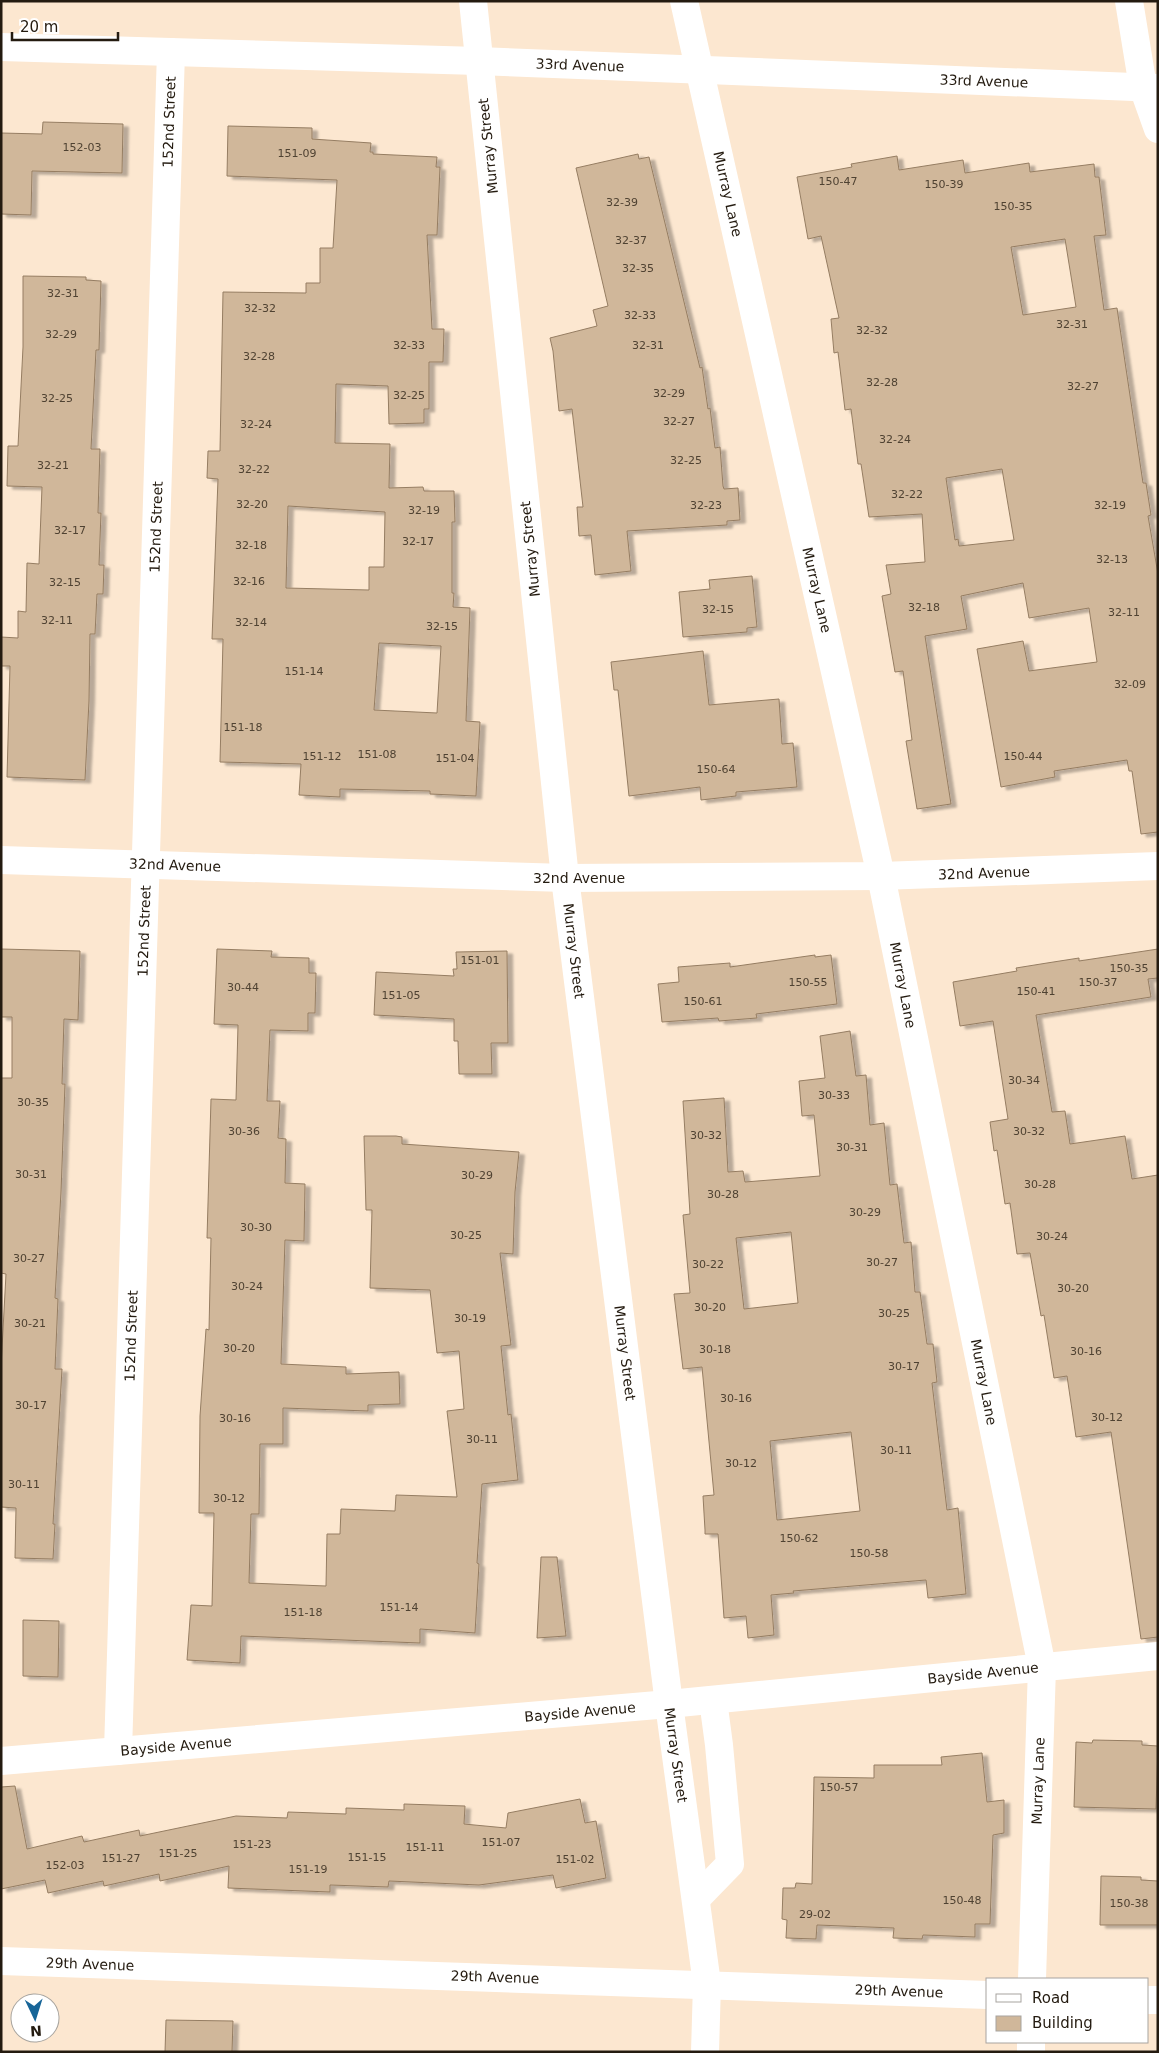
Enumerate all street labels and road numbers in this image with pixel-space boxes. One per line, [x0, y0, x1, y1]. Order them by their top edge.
street label: 33rd Avenue [535, 55, 625, 75]
street label: 33rd Avenue [939, 71, 1029, 91]
street label: 152nd Street [159, 76, 179, 168]
street label: Murray Street [475, 97, 501, 195]
street label: Murray Lane [710, 150, 746, 238]
street label: 152nd Street [146, 481, 166, 573]
street label: Murray Street [517, 500, 543, 598]
street label: Murray Lane [799, 546, 835, 634]
street label: 32nd Avenue [129, 855, 221, 875]
street label: 32nd Avenue [938, 863, 1030, 883]
street label: 32nd Avenue [533, 870, 625, 886]
street label: 152nd Street [134, 885, 154, 977]
street label: Murray Street [560, 902, 588, 1000]
street label: Murray Lane [887, 941, 919, 1029]
street label: 152nd Street [121, 1290, 141, 1382]
street label: Murray Street [611, 1304, 639, 1402]
street label: Murray Lane [968, 1338, 1000, 1426]
street label: Bayside Avenue [927, 1659, 1039, 1687]
street label: Bayside Avenue [524, 1699, 636, 1725]
street label: Murray Street [661, 1706, 691, 1804]
street label: Bayside Avenue [120, 1733, 232, 1759]
street label: Murray Lane [1028, 1737, 1048, 1825]
street label: 29th Avenue [45, 1954, 135, 1974]
street label: 29th Avenue [450, 1967, 540, 1987]
street label: 29th Avenue [854, 1981, 944, 2001]

